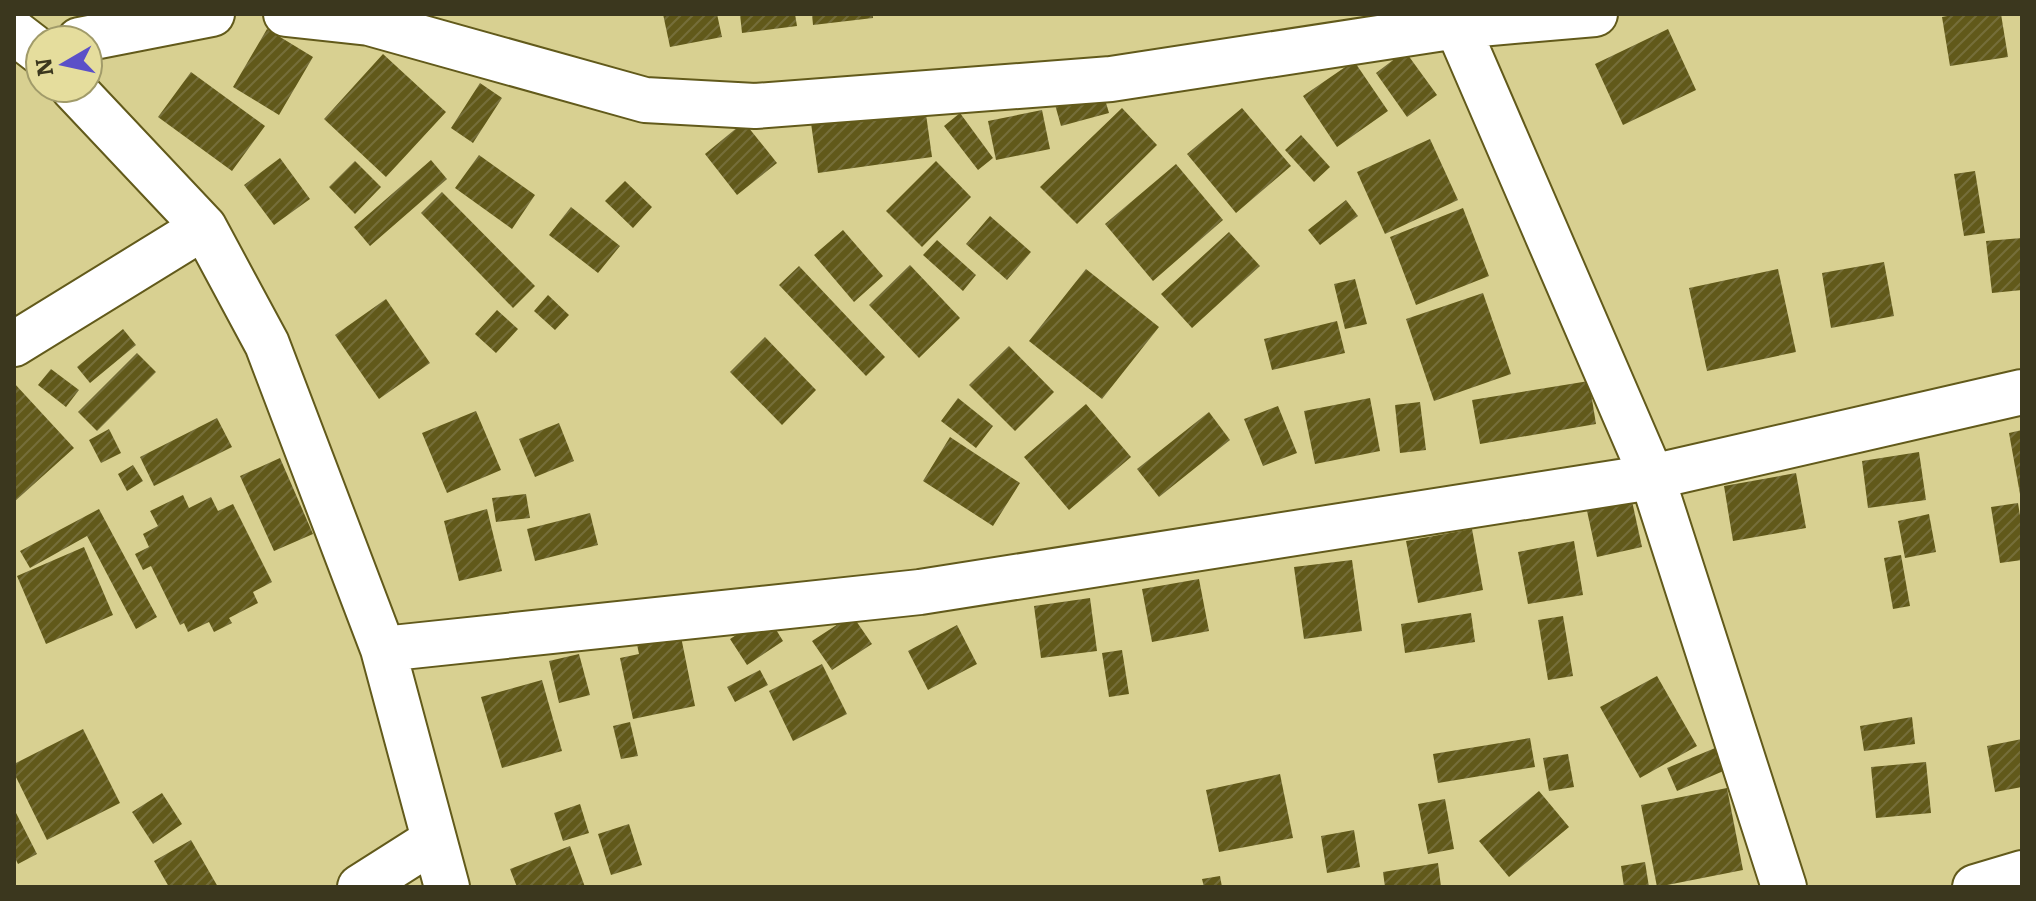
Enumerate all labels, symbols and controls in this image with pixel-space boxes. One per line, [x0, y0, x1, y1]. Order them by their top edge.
north arrow [24, 24, 104, 104]
text: N [25, 56, 61, 79]

